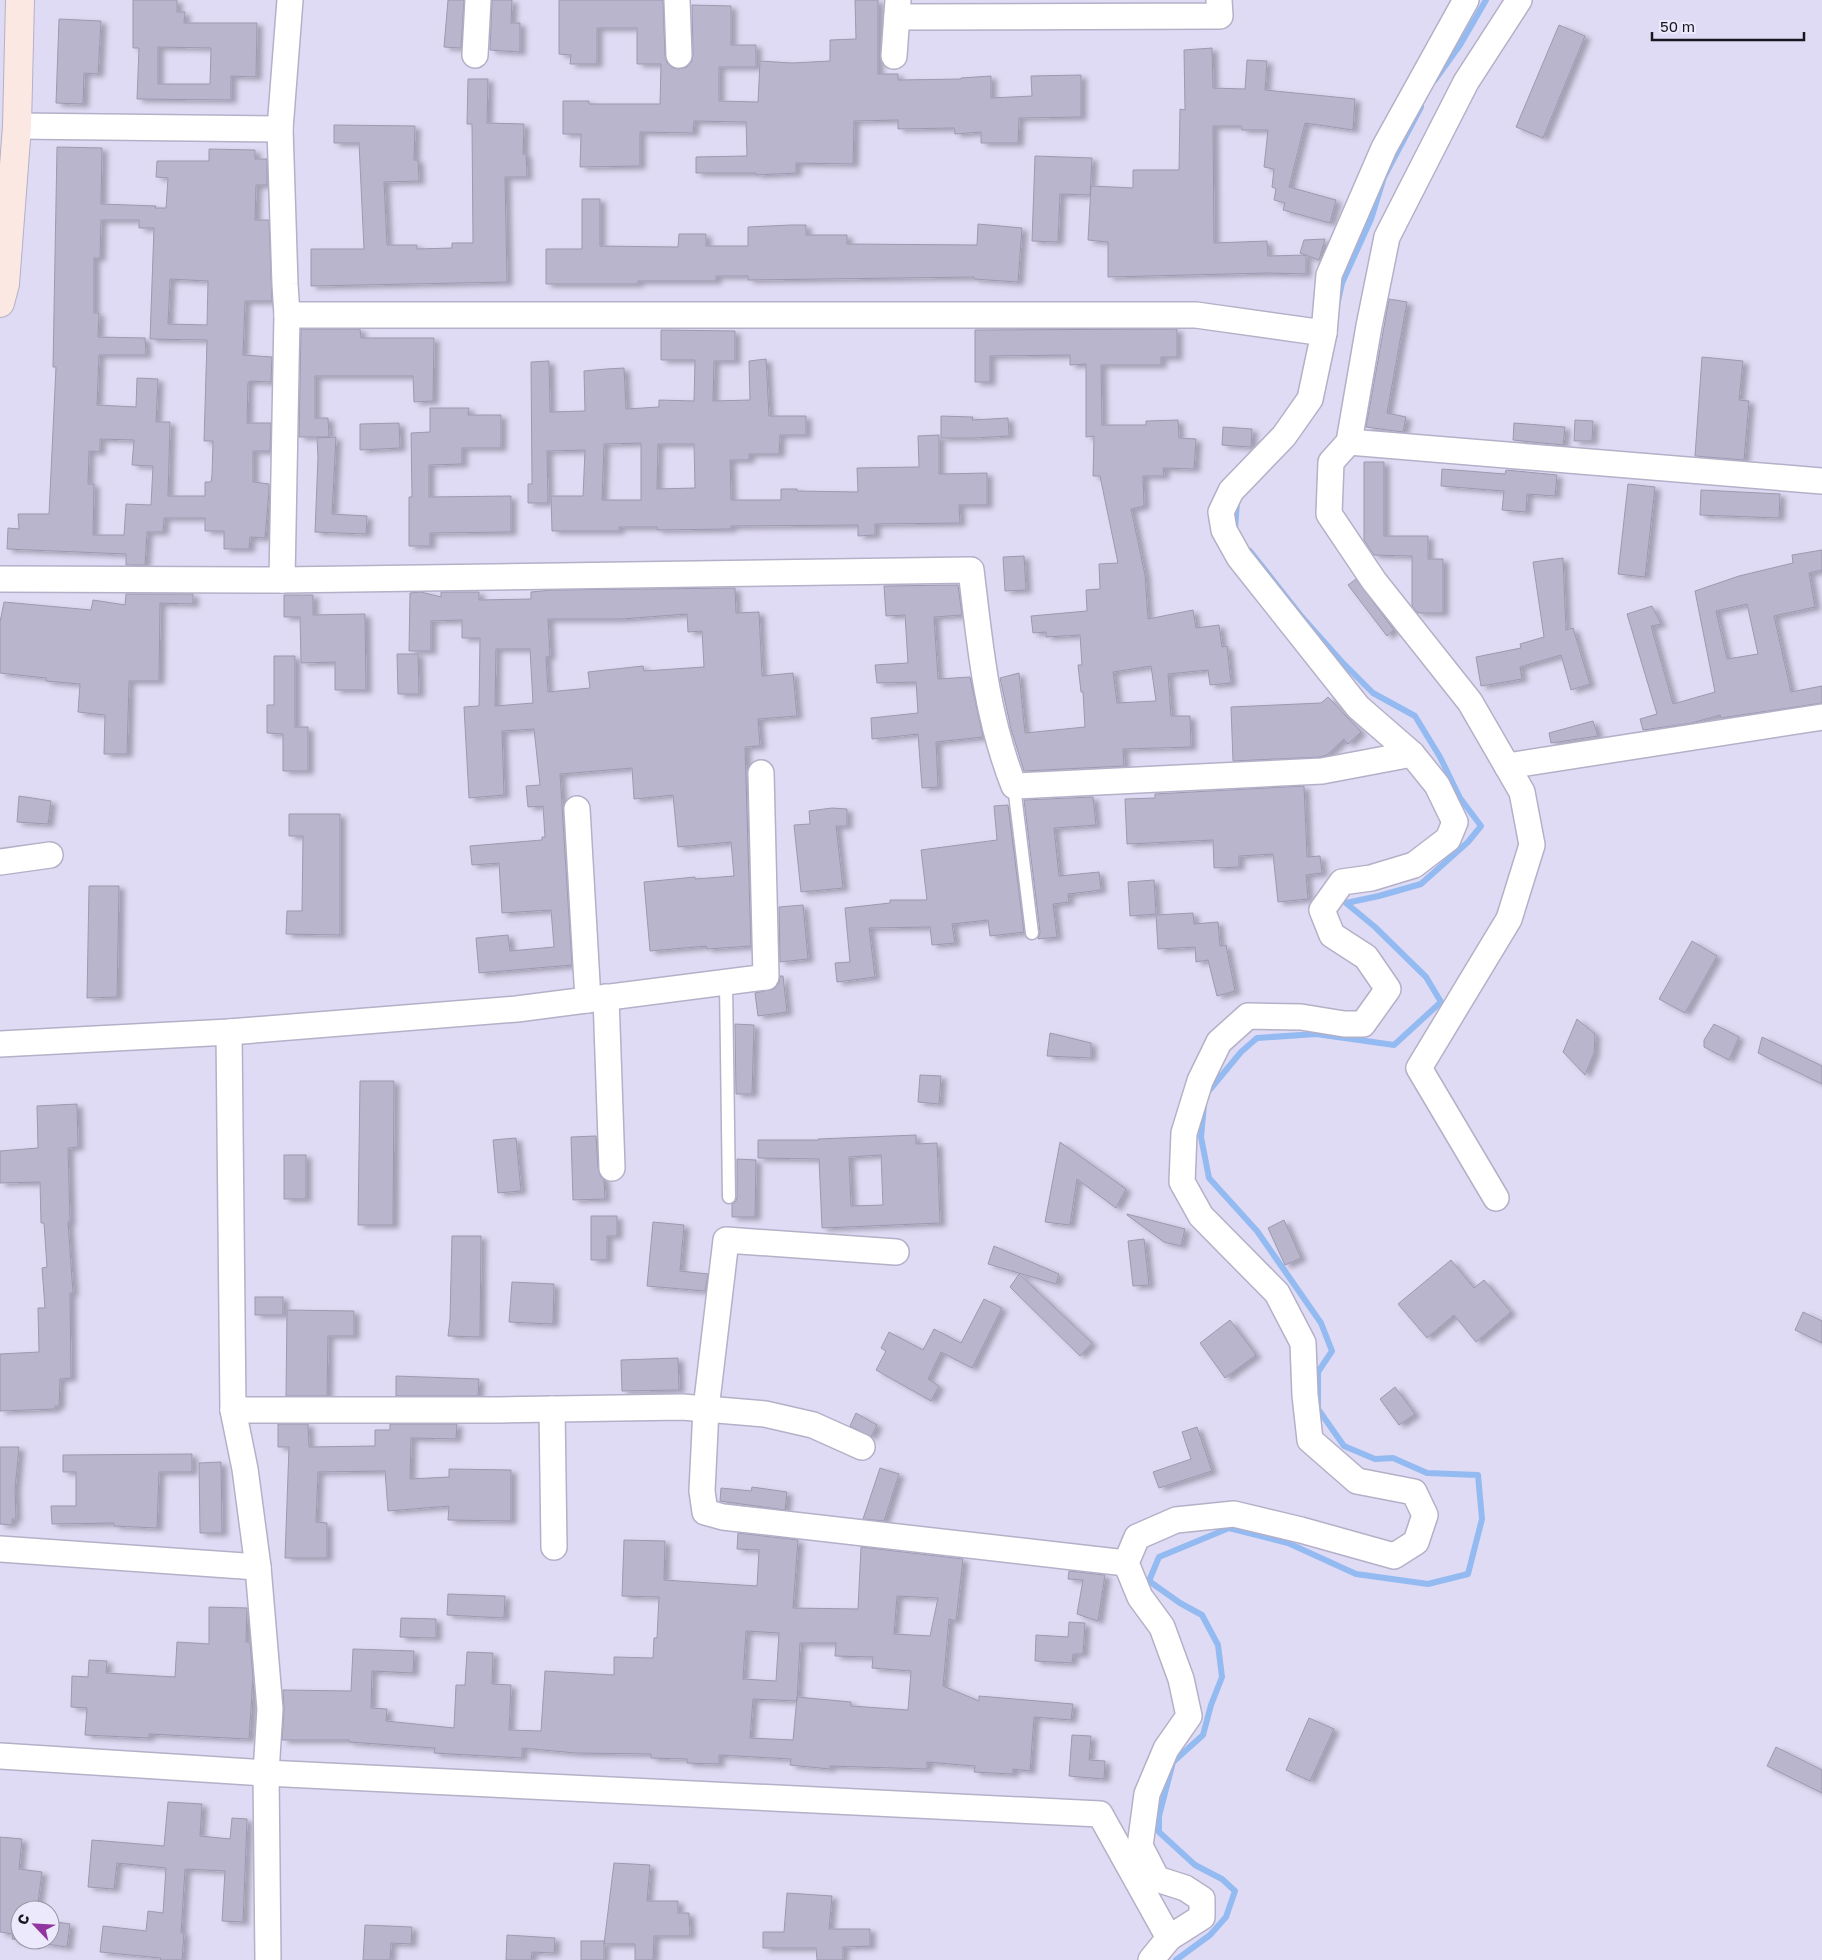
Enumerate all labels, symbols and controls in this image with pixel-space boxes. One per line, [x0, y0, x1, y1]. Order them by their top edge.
scale bar [1652, 10, 1804, 42]
text: 50 m [1660, 17, 1695, 35]
north arrow [10, 1900, 60, 1950]
text: С [13, 1911, 33, 1927]

